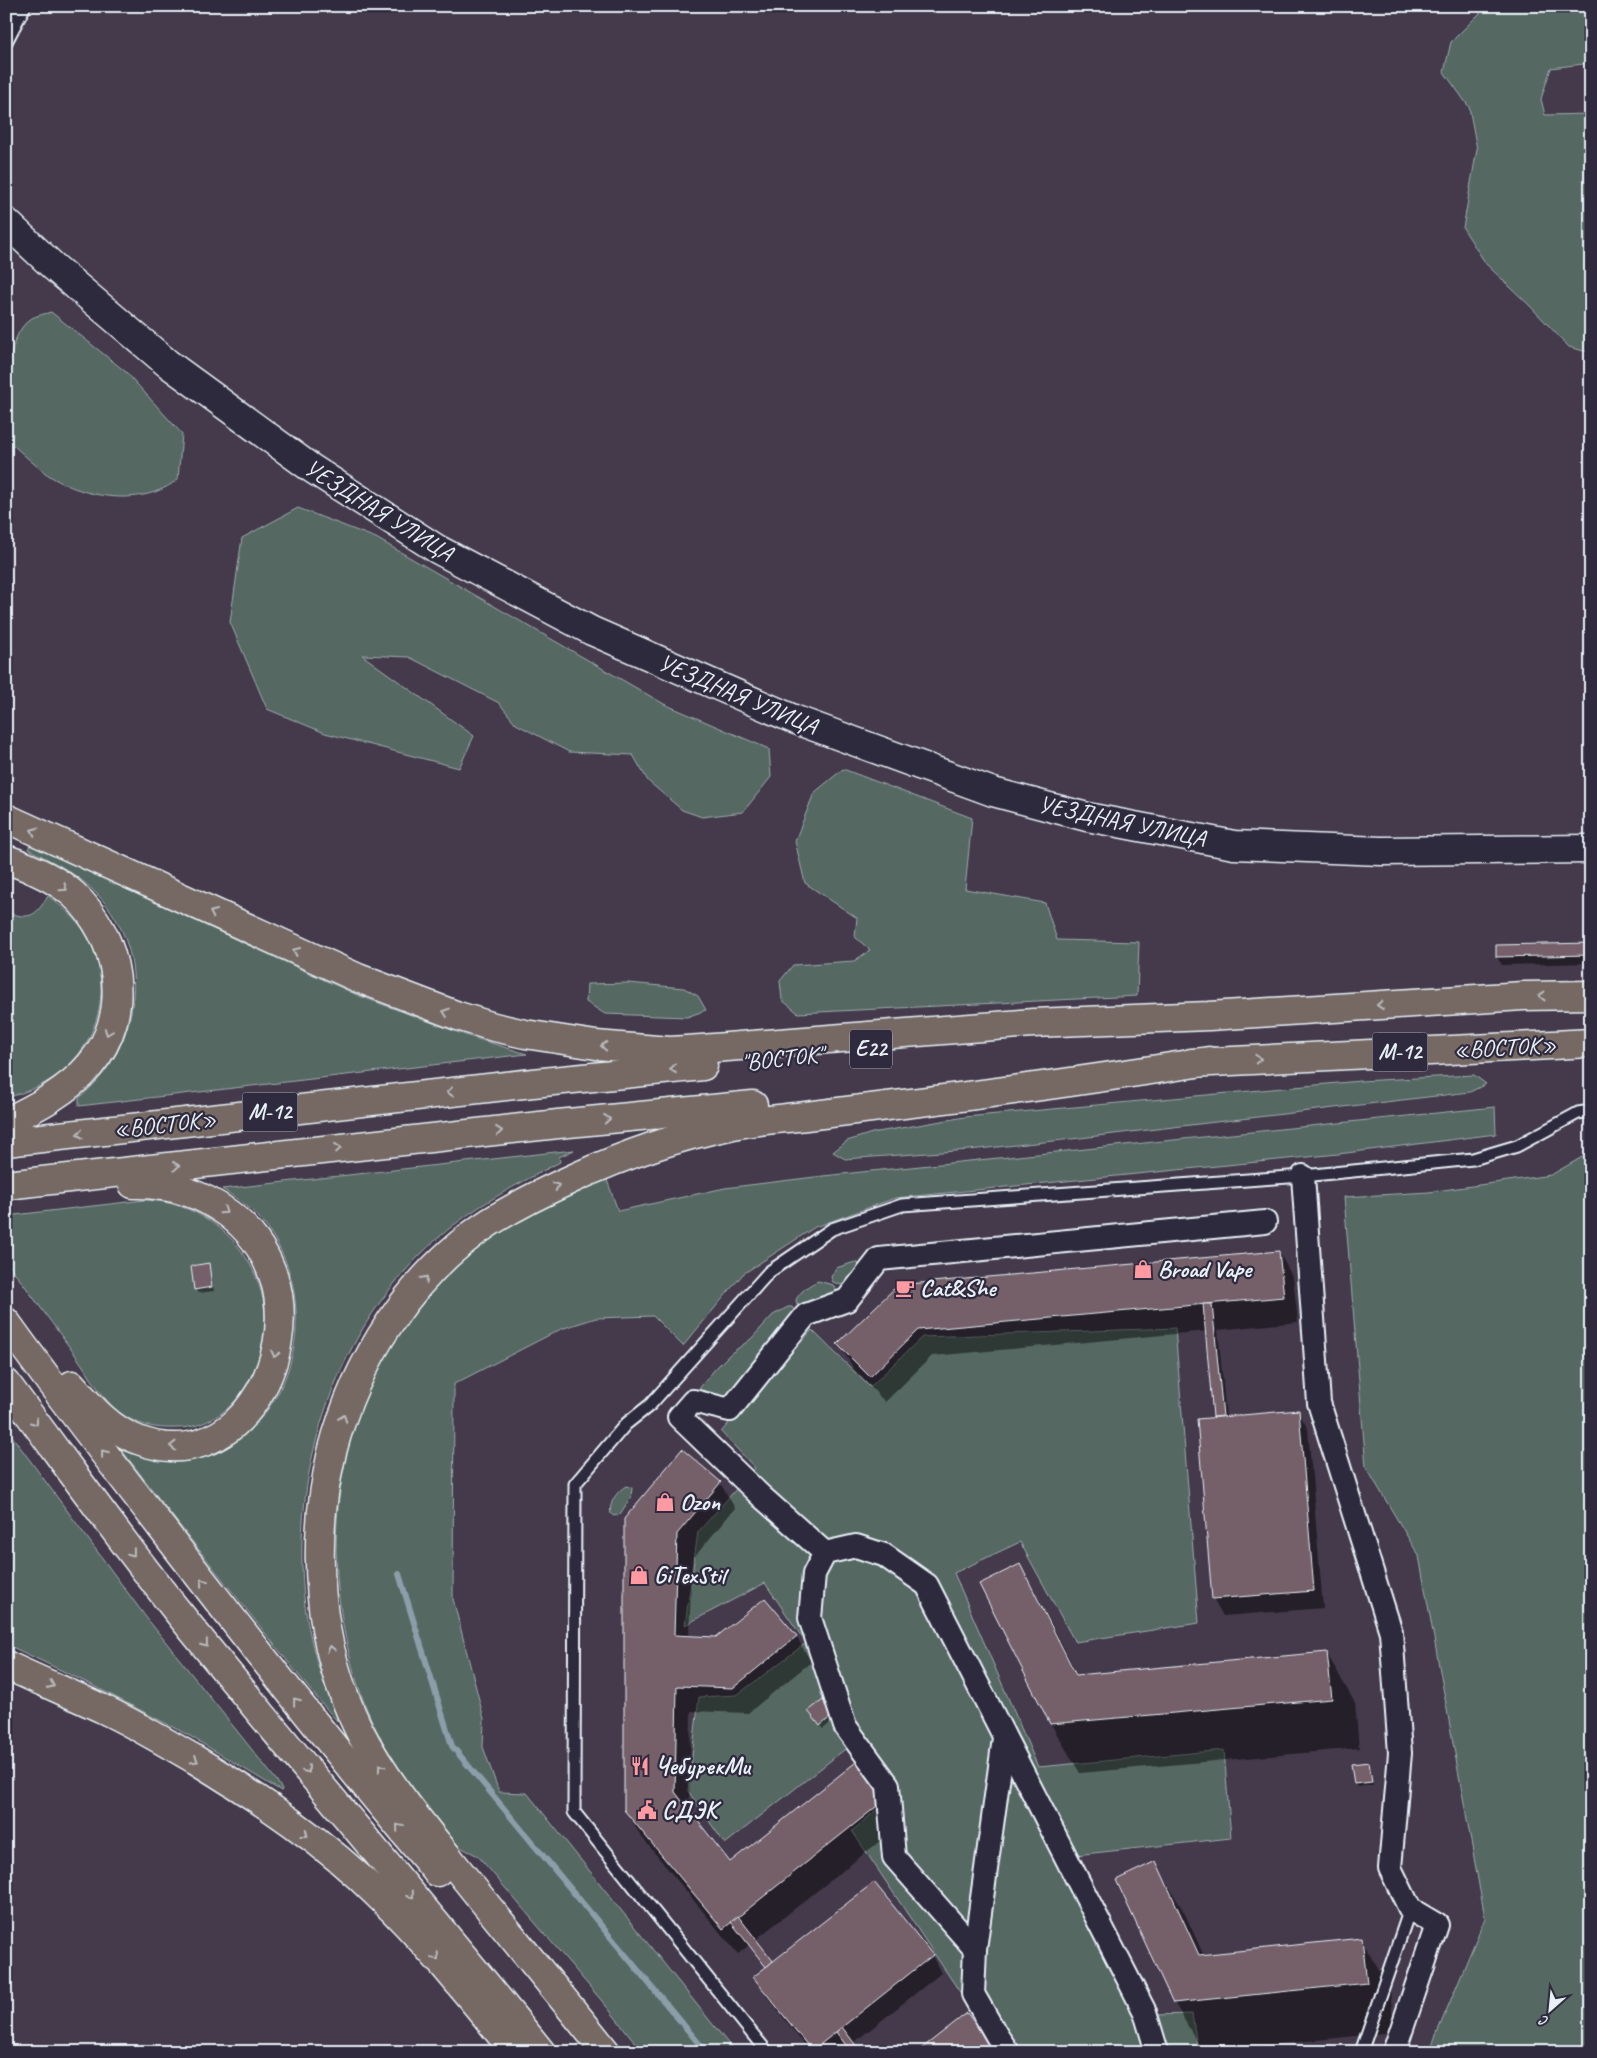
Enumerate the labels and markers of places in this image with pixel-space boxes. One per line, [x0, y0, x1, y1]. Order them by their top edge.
place label: Broad Vape [1158, 1254, 1253, 1284]
shop icon: Broad Vape [1132, 1258, 1154, 1280]
place label: Cat&She [920, 1273, 997, 1303]
cafe icon: Cat&She [894, 1277, 916, 1299]
place label: Ozon [680, 1487, 721, 1517]
shop icon: Ozon [654, 1491, 676, 1513]
place label: GiTexStil [654, 1560, 730, 1590]
shop icon: GiTexStil [628, 1564, 650, 1586]
place label: ЧебурекМи [655, 1751, 752, 1781]
restaurant icon: ЧебурекМи [629, 1755, 651, 1777]
place label: СДЭК [662, 1795, 722, 1825]
public building icon: СДЭК [636, 1799, 658, 1821]

